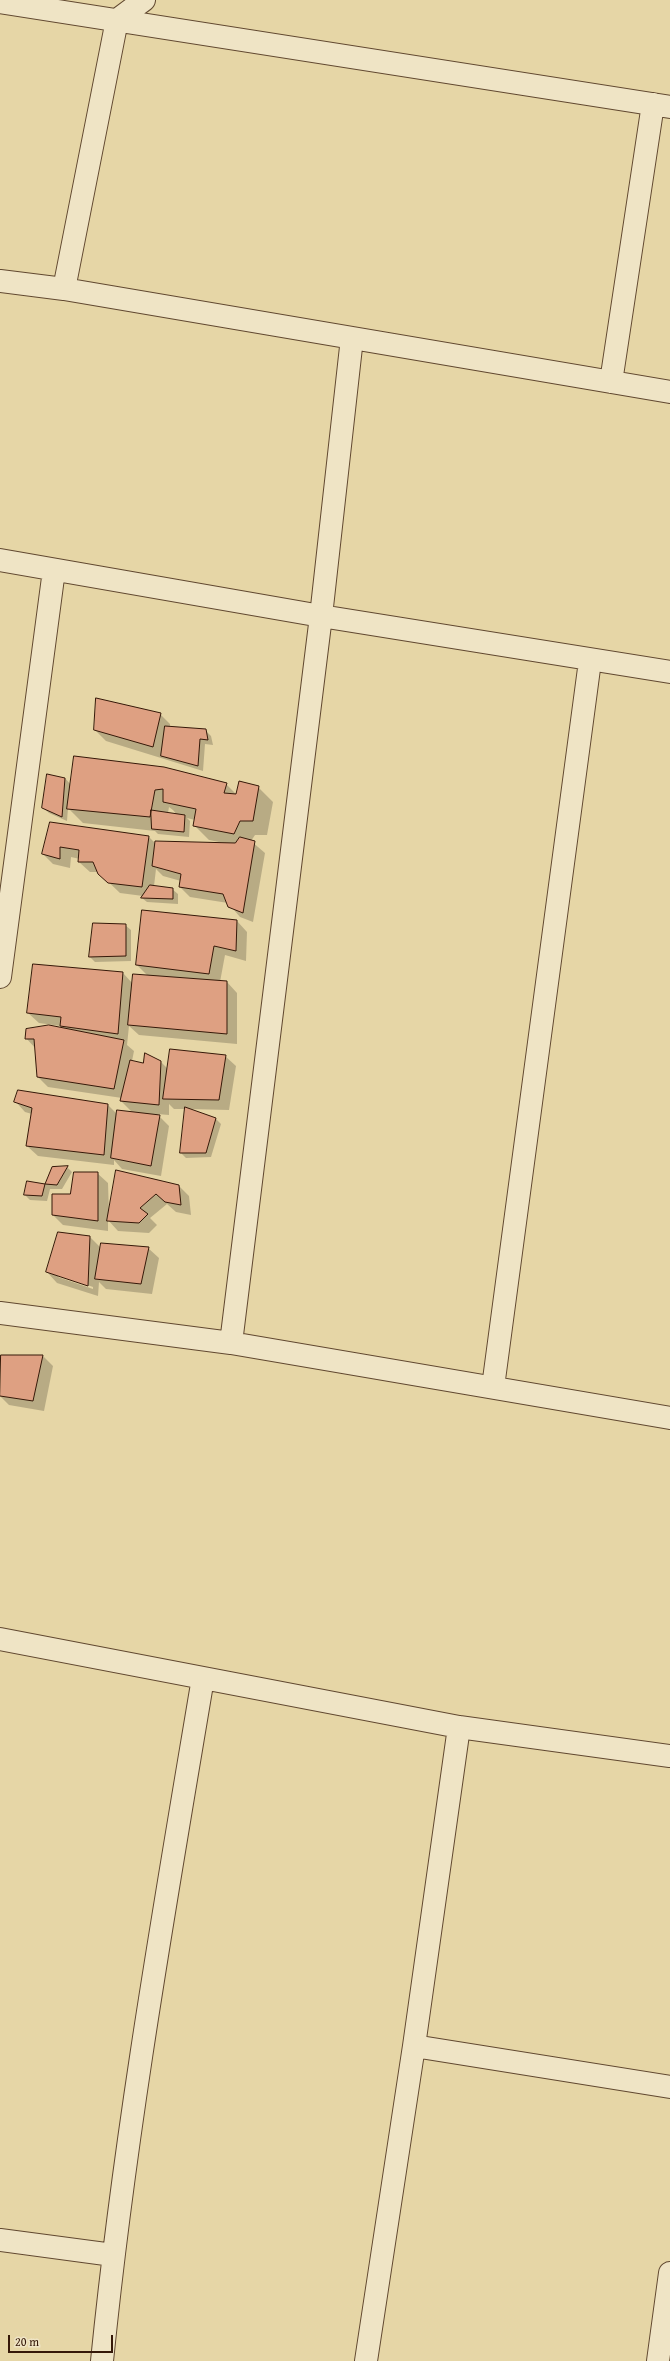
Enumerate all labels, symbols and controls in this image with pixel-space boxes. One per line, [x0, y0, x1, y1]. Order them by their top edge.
scale bar [10, 2327, 115, 2353]
text: 20 m [15, 2333, 39, 2350]

